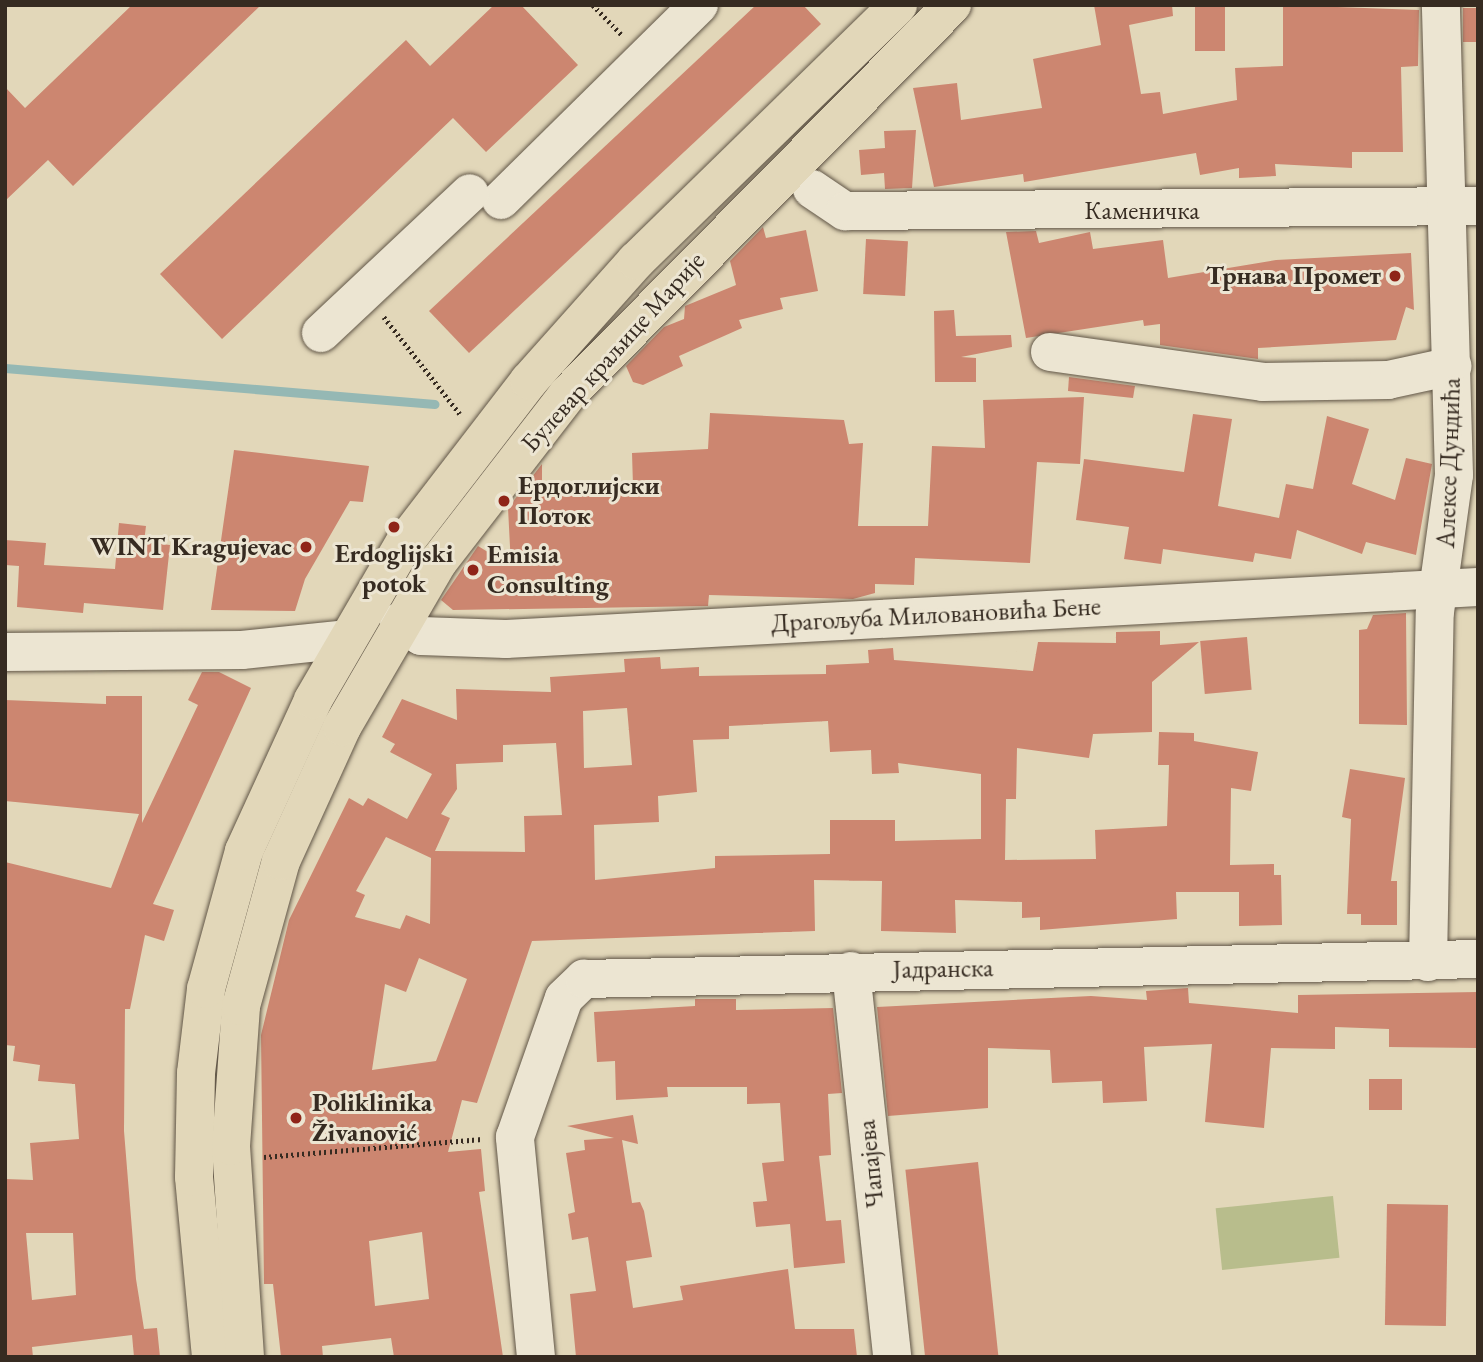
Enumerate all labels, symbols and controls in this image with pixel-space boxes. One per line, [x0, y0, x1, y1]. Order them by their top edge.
street label: Каменичка [1084, 195, 1200, 227]
street label: Булевар краљице Марије [515, 245, 711, 459]
place label: Трнава Промет [1206, 260, 1381, 292]
marker: Трнава Промет [1387, 268, 1403, 284]
street label: Алексе Дундића [1430, 377, 1468, 549]
place label: Ердоглијски Поток [518, 470, 660, 532]
marker: Ердоглијски Поток [496, 493, 512, 509]
marker: Erdoglijski potok [386, 519, 402, 535]
place label: WINT Kragujevac [90, 531, 292, 563]
place label: Erdoglijski potok [335, 538, 453, 600]
marker: WINT Kragujevac [298, 539, 314, 555]
place label: Emisia Consulting [487, 539, 609, 600]
marker: Emisia Consulting [465, 562, 481, 578]
street label: Драгољуба Миловановића Бене [770, 591, 1102, 639]
street label: Јадранска [892, 953, 994, 985]
place label: Poliklinika Živanović [312, 1087, 432, 1148]
marker: Poliklinika Živanović [286, 1108, 306, 1128]
street label: Чапајева [851, 1118, 891, 1210]

